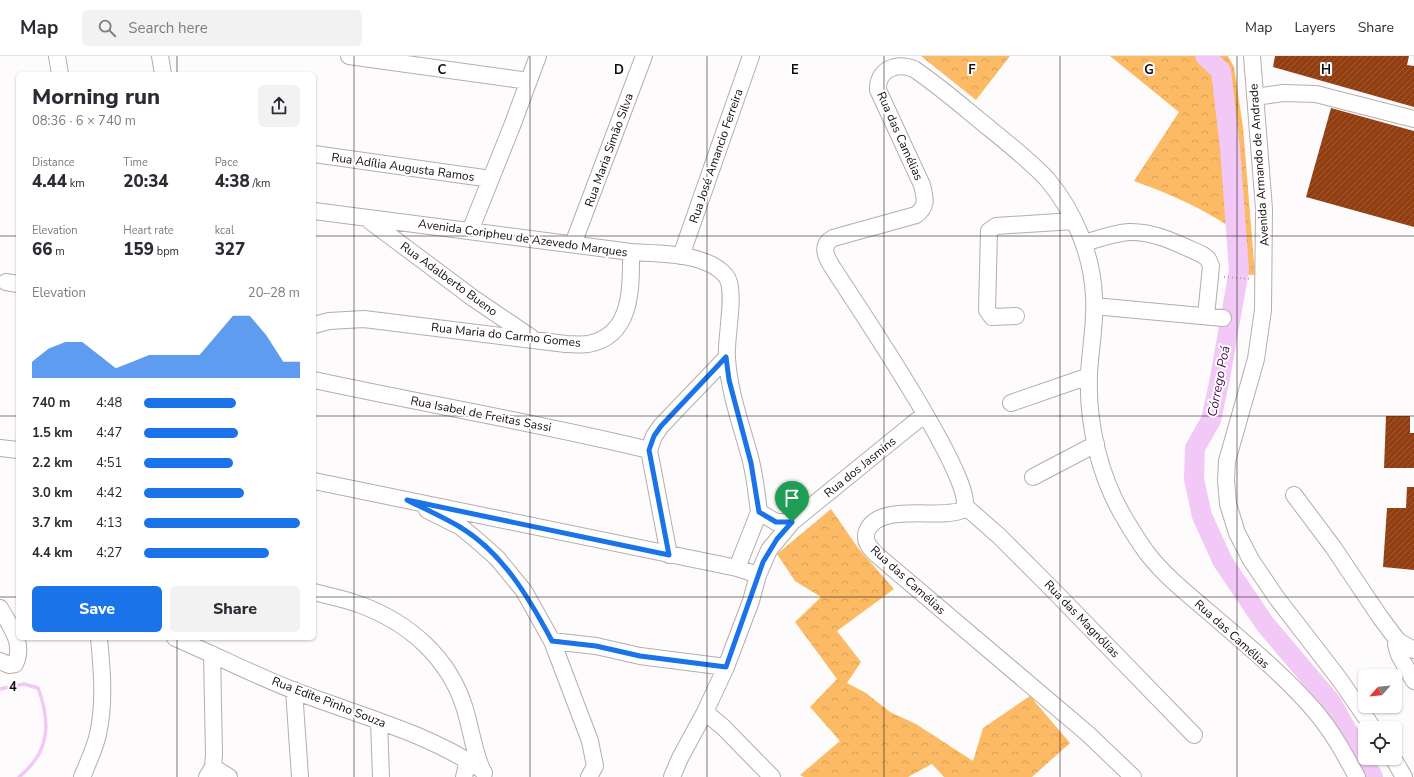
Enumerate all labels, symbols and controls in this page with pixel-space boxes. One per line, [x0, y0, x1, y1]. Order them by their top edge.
search box [82, 10, 362, 46]
text: Map [20, 15, 58, 41]
icon: search [96, 17, 118, 39]
text: Search here [128, 18, 208, 38]
text: Map [1245, 18, 1272, 37]
text: Layers [1294, 18, 1336, 37]
text: Share [1358, 18, 1394, 37]
text: C [438, 61, 447, 79]
text: D [614, 61, 624, 79]
text: E [791, 61, 799, 79]
text: F [968, 61, 976, 79]
text: G [1144, 61, 1154, 79]
text: H [1321, 61, 1331, 79]
text: Morning run [32, 82, 160, 112]
street label: Avenida Armando de Andrade [1245, 83, 1273, 247]
button: share [258, 85, 300, 127]
street label: Rua José Amancio Ferreira [685, 87, 747, 225]
street label: Rua das Camélias [873, 89, 927, 183]
street label: Rua Maria Simão Silva [581, 91, 637, 209]
text: 08:36 · 6 × 740 m [32, 112, 136, 130]
street label: Rua Adília Augusta Ramos [330, 149, 476, 185]
text: Distance [32, 155, 75, 170]
text: Time [123, 155, 148, 170]
text: Pace [215, 155, 238, 170]
text: 4.44 [32, 170, 67, 193]
text: 20:34 [123, 170, 169, 193]
text: 4:38 [215, 170, 250, 193]
text: km [67, 176, 85, 191]
text: /km [250, 176, 271, 191]
street label: Avenida Coripheu de Azevedo Marques [417, 215, 629, 261]
text: Elevation [32, 223, 78, 238]
text: Heart rate [123, 223, 174, 238]
text: kcal [215, 223, 234, 238]
text: 66 [32, 238, 52, 261]
text: 159 [123, 238, 154, 261]
text: 327 [215, 238, 245, 261]
street label: Rua Adalberto Bueno [397, 238, 501, 320]
text: m [52, 244, 65, 259]
text: bpm [154, 244, 179, 259]
text: Elevation [32, 284, 86, 302]
text: 20–28 m [248, 284, 300, 302]
street label: Rua Maria do Carmo Gomes [430, 319, 582, 351]
water label: Córrego Poá [1203, 344, 1235, 418]
street label: Rua Isabel de Freitas Sassi [409, 392, 553, 436]
text: 740 m [32, 394, 70, 412]
text: 4:48 [96, 394, 122, 412]
text: 1.5 km [32, 424, 73, 442]
text: 4:47 [96, 424, 122, 442]
street label: Rua dos Jasmins [821, 433, 900, 501]
text: 2.2 km [32, 454, 73, 472]
text: 4:51 [96, 454, 122, 472]
pin [775, 481, 809, 522]
text: 3.0 km [32, 484, 73, 502]
text: 4:42 [96, 484, 122, 502]
icon: arrive [781, 487, 803, 509]
text: 3.7 km [32, 514, 73, 532]
text: 4:13 [96, 514, 122, 532]
street label: Rua das Camélias [867, 542, 949, 618]
text: 4.4 km [32, 544, 73, 562]
text: 4:27 [96, 544, 122, 562]
street label: Rua das Magnólias [1041, 577, 1123, 661]
button: Save [32, 586, 162, 632]
button: Share [170, 586, 300, 632]
street label: Rua das Camélias [1191, 596, 1273, 672]
north arrow [1358, 669, 1402, 713]
map controls [1358, 669, 1402, 765]
street label: Rua Edite Pinho Souza [270, 673, 388, 731]
text: 4 [9, 678, 17, 696]
button: locate [1358, 721, 1402, 765]

